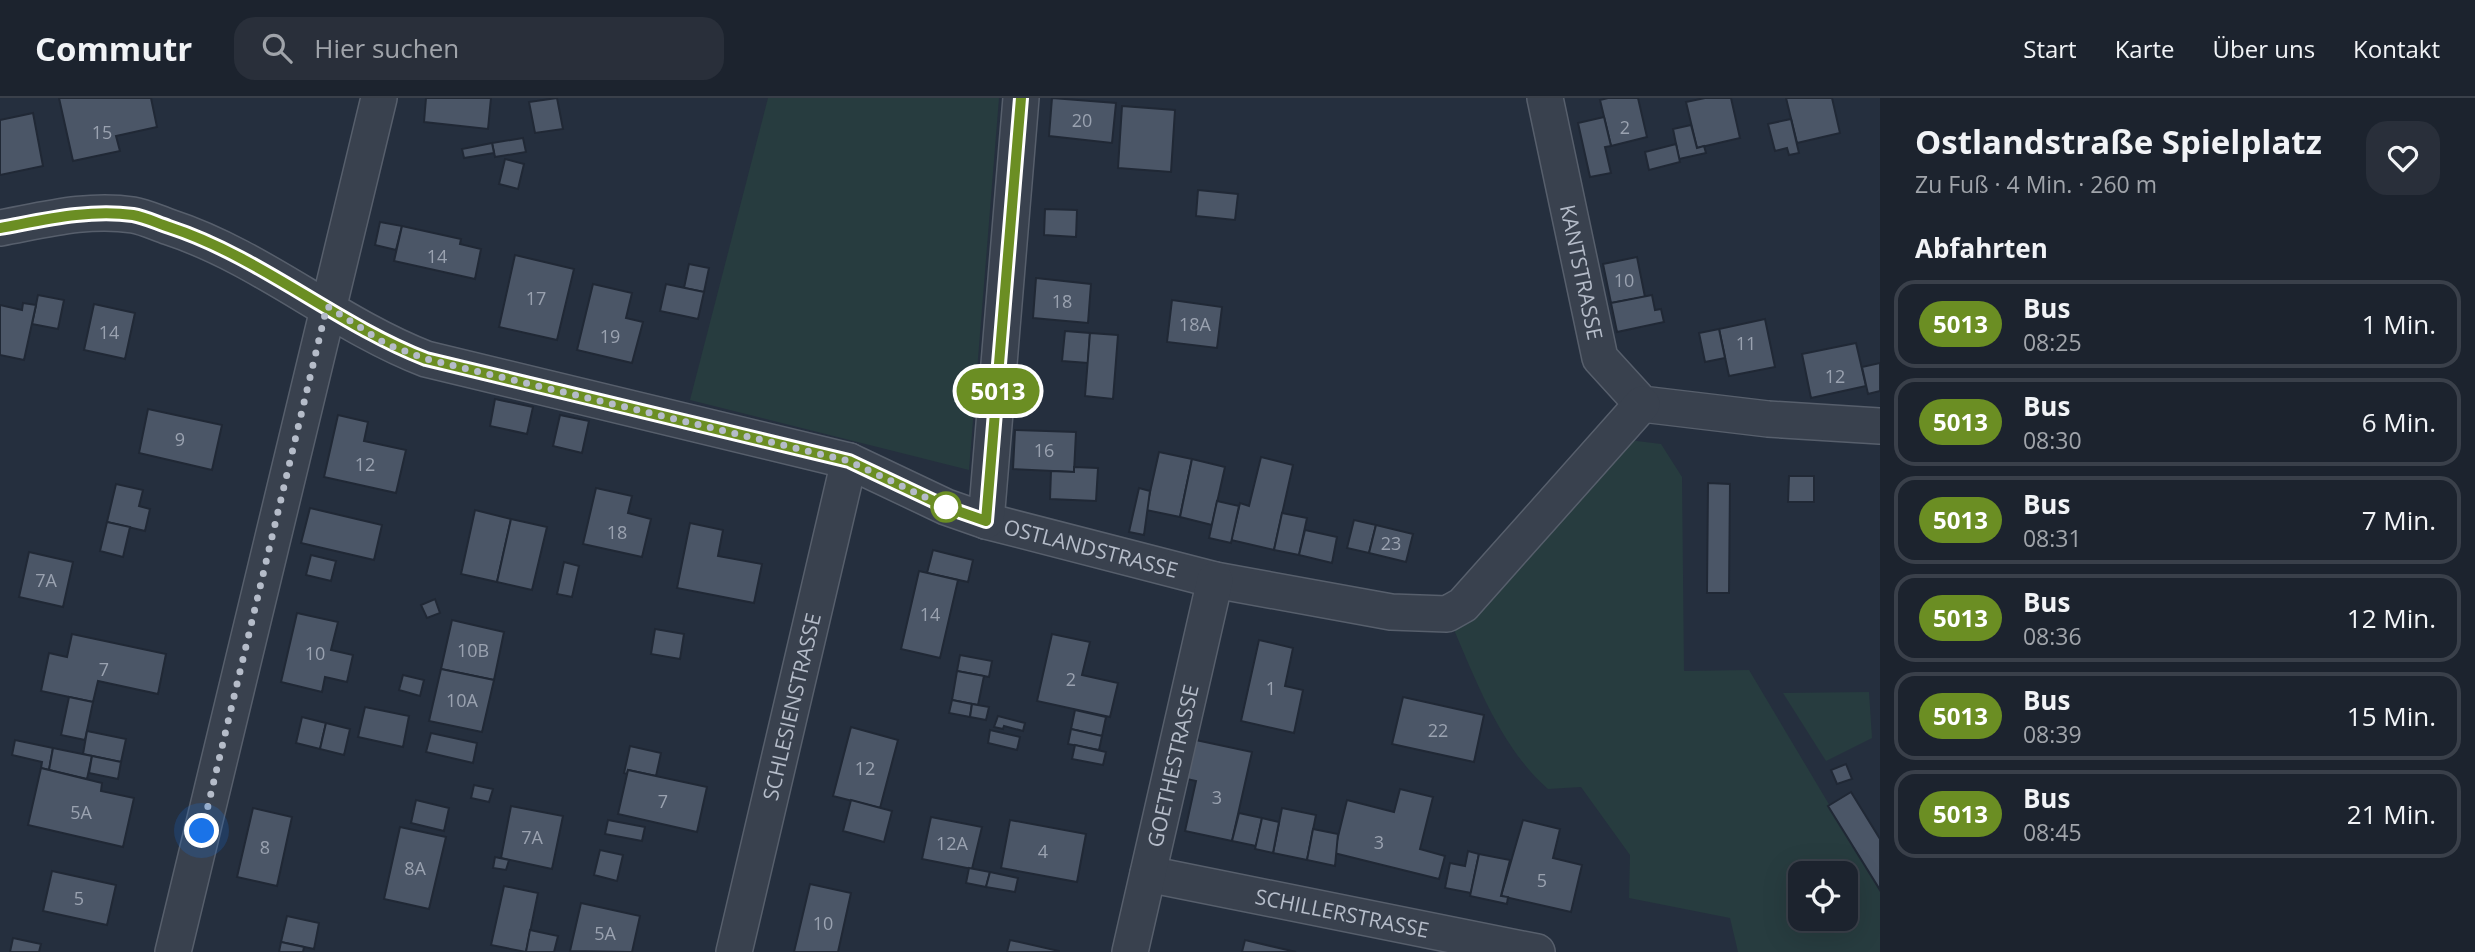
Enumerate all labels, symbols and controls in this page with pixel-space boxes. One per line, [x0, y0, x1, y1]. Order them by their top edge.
search box [234, 17, 724, 80]
text: Commutr [35, 26, 192, 71]
icon: search [258, 29, 296, 67]
text: Hier suchen [314, 30, 459, 66]
text: Start [2023, 32, 2077, 65]
text: Karte [2115, 32, 2175, 65]
text: Über uns [2213, 32, 2315, 65]
text: Kontakt [2353, 32, 2440, 65]
house number: 20 [1072, 108, 1092, 132]
house number: 2 [1620, 115, 1630, 139]
text: Ostlandstraße Spielplatz [1915, 119, 2322, 164]
house number: 15 [92, 120, 112, 144]
button: heart [2366, 121, 2440, 195]
text: Zu Fuß · 4 Min. · 260 m [1915, 168, 2157, 200]
street label: KANTSTRASSE [1554, 202, 1610, 342]
text: Abfahrten [1915, 230, 2048, 266]
house number: 14 [427, 244, 447, 268]
house number: 10 [1614, 268, 1634, 292]
house number: 17 [526, 286, 546, 310]
house number: 18 [1052, 289, 1072, 313]
text: Bus [2023, 290, 2070, 326]
text: 1 Min. [2362, 306, 2436, 342]
text: 5013 [1933, 307, 1988, 340]
house number: 18A [1179, 312, 1212, 336]
house number: 14 [99, 320, 119, 344]
house number: 19 [600, 324, 620, 348]
text: 08:25 [2023, 326, 2082, 358]
house number: 11 [1736, 331, 1756, 355]
house number: 12 [1825, 364, 1845, 388]
line badge: 5013 [949, 368, 1047, 414]
text: 5013 [971, 374, 1025, 407]
text: Bus [2023, 388, 2070, 424]
text: 6 Min. [2362, 404, 2436, 440]
text: 5013 [1933, 405, 1988, 438]
text: 08:30 [2023, 424, 2082, 456]
house number: 9 [175, 427, 185, 451]
house number: 16 [1034, 438, 1054, 462]
house number: 12 [355, 452, 375, 476]
text: Bus [2023, 486, 2070, 522]
unlabelled marker [931, 492, 961, 522]
text: 7 Min. [2362, 502, 2436, 538]
text: 5013 [1933, 503, 1988, 536]
street label: OSTLANDSTRASSE [1001, 512, 1181, 584]
house number: 18 [607, 520, 627, 544]
text: 08:31 [2023, 522, 2082, 554]
house number: 23 [1381, 531, 1401, 555]
house number: 7A [35, 568, 57, 592]
text: Bus [2023, 584, 2070, 620]
text: 12 Min. [2347, 600, 2436, 636]
text: 5013 [1933, 601, 1988, 634]
house number: 14 [920, 602, 940, 626]
street label: SCHLESIENSTRASSE [756, 610, 827, 803]
text: 08:36 [2023, 620, 2082, 652]
house number: 10B [457, 638, 489, 662]
house number: 10 [305, 641, 325, 665]
house number: 7 [99, 657, 109, 681]
house number: 2 [1066, 667, 1076, 691]
house number: 1 [1266, 676, 1276, 700]
street label: GOETHESTRASSE [1140, 682, 1205, 850]
text: Bus [2023, 682, 2070, 718]
house number: 10A [446, 688, 479, 712]
text: 15 Min. [2347, 698, 2436, 734]
text: 5013 [1933, 699, 1988, 732]
house number: 22 [1428, 718, 1448, 742]
text: 08:39 [2023, 718, 2082, 750]
house number: 12 [855, 756, 875, 780]
text: Bus [2023, 780, 2070, 816]
house number: 3 [1212, 785, 1222, 809]
house number: 7 [658, 789, 668, 813]
text: 21 Min. [2347, 796, 2436, 832]
text: 5013 [1933, 797, 1988, 830]
house number: 5A [70, 800, 92, 824]
your location [184, 813, 219, 848]
text: 08:45 [2023, 816, 2082, 848]
house number: 7A [521, 825, 543, 849]
house number: 3 [1374, 830, 1384, 854]
house number: 12A [936, 831, 969, 855]
house number: 8 [260, 835, 270, 859]
house number: 4 [1038, 839, 1048, 863]
house number: 8A [404, 856, 426, 880]
map controls [1788, 861, 1858, 931]
button: locate [1788, 861, 1858, 931]
house number: 5 [1537, 868, 1547, 892]
street label: SCHILLERSTRASSE [1253, 882, 1432, 944]
house number: 5 [74, 886, 84, 910]
house number: 10 [813, 911, 833, 935]
house number: 5A [594, 921, 616, 945]

